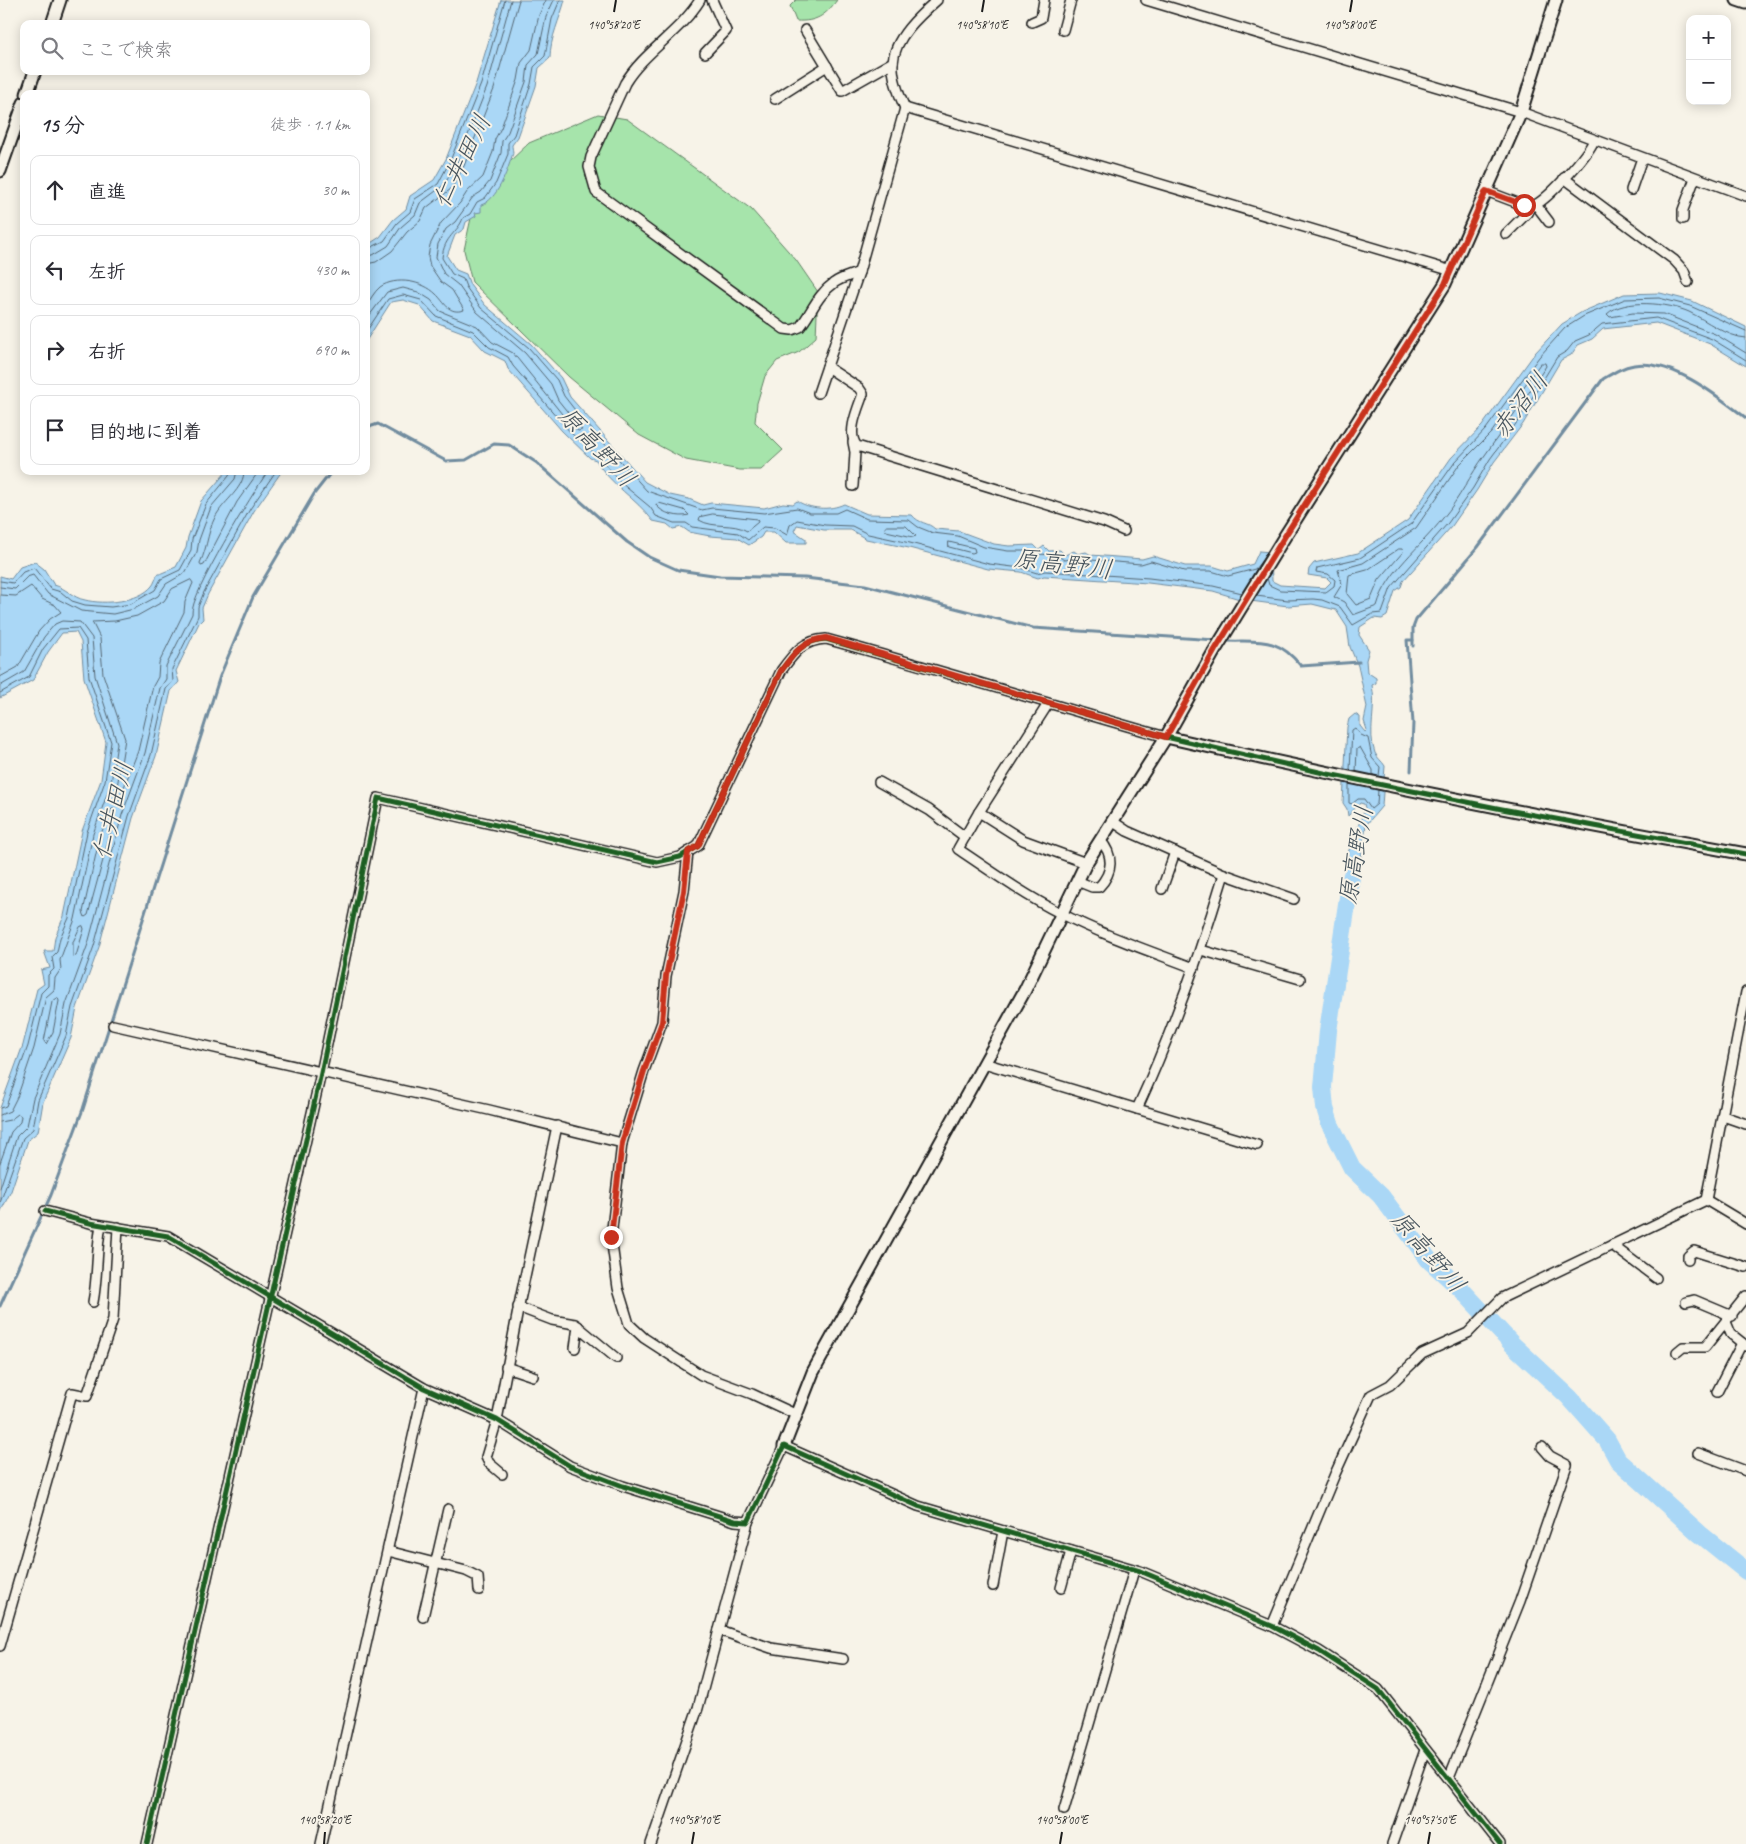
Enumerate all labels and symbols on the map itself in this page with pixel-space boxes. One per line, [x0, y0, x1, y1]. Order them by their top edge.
text: 140°58'20"E [588, 17, 642, 33]
text: 140°58'10"E [956, 17, 1010, 33]
text: 140°58'00"E [1324, 17, 1378, 33]
water label: 仁井田川 [426, 109, 498, 213]
route start [1513, 194, 1536, 217]
water label: 赤沼川 [1484, 366, 1556, 444]
water label: 原高野川 [551, 400, 643, 494]
water label: 原高野川 [1011, 542, 1115, 586]
water label: 仁井田川 [85, 758, 141, 862]
water label: 原高野川 [1332, 803, 1380, 907]
water label: 原高野川 [1383, 1204, 1473, 1300]
route end [600, 1226, 623, 1249]
text: 140°58'20"E [299, 1812, 353, 1828]
text: 140°58'10"E [668, 1812, 722, 1828]
text: 140°58'00"E [1036, 1812, 1090, 1828]
text: 140°57'50"E [1404, 1812, 1458, 1828]

